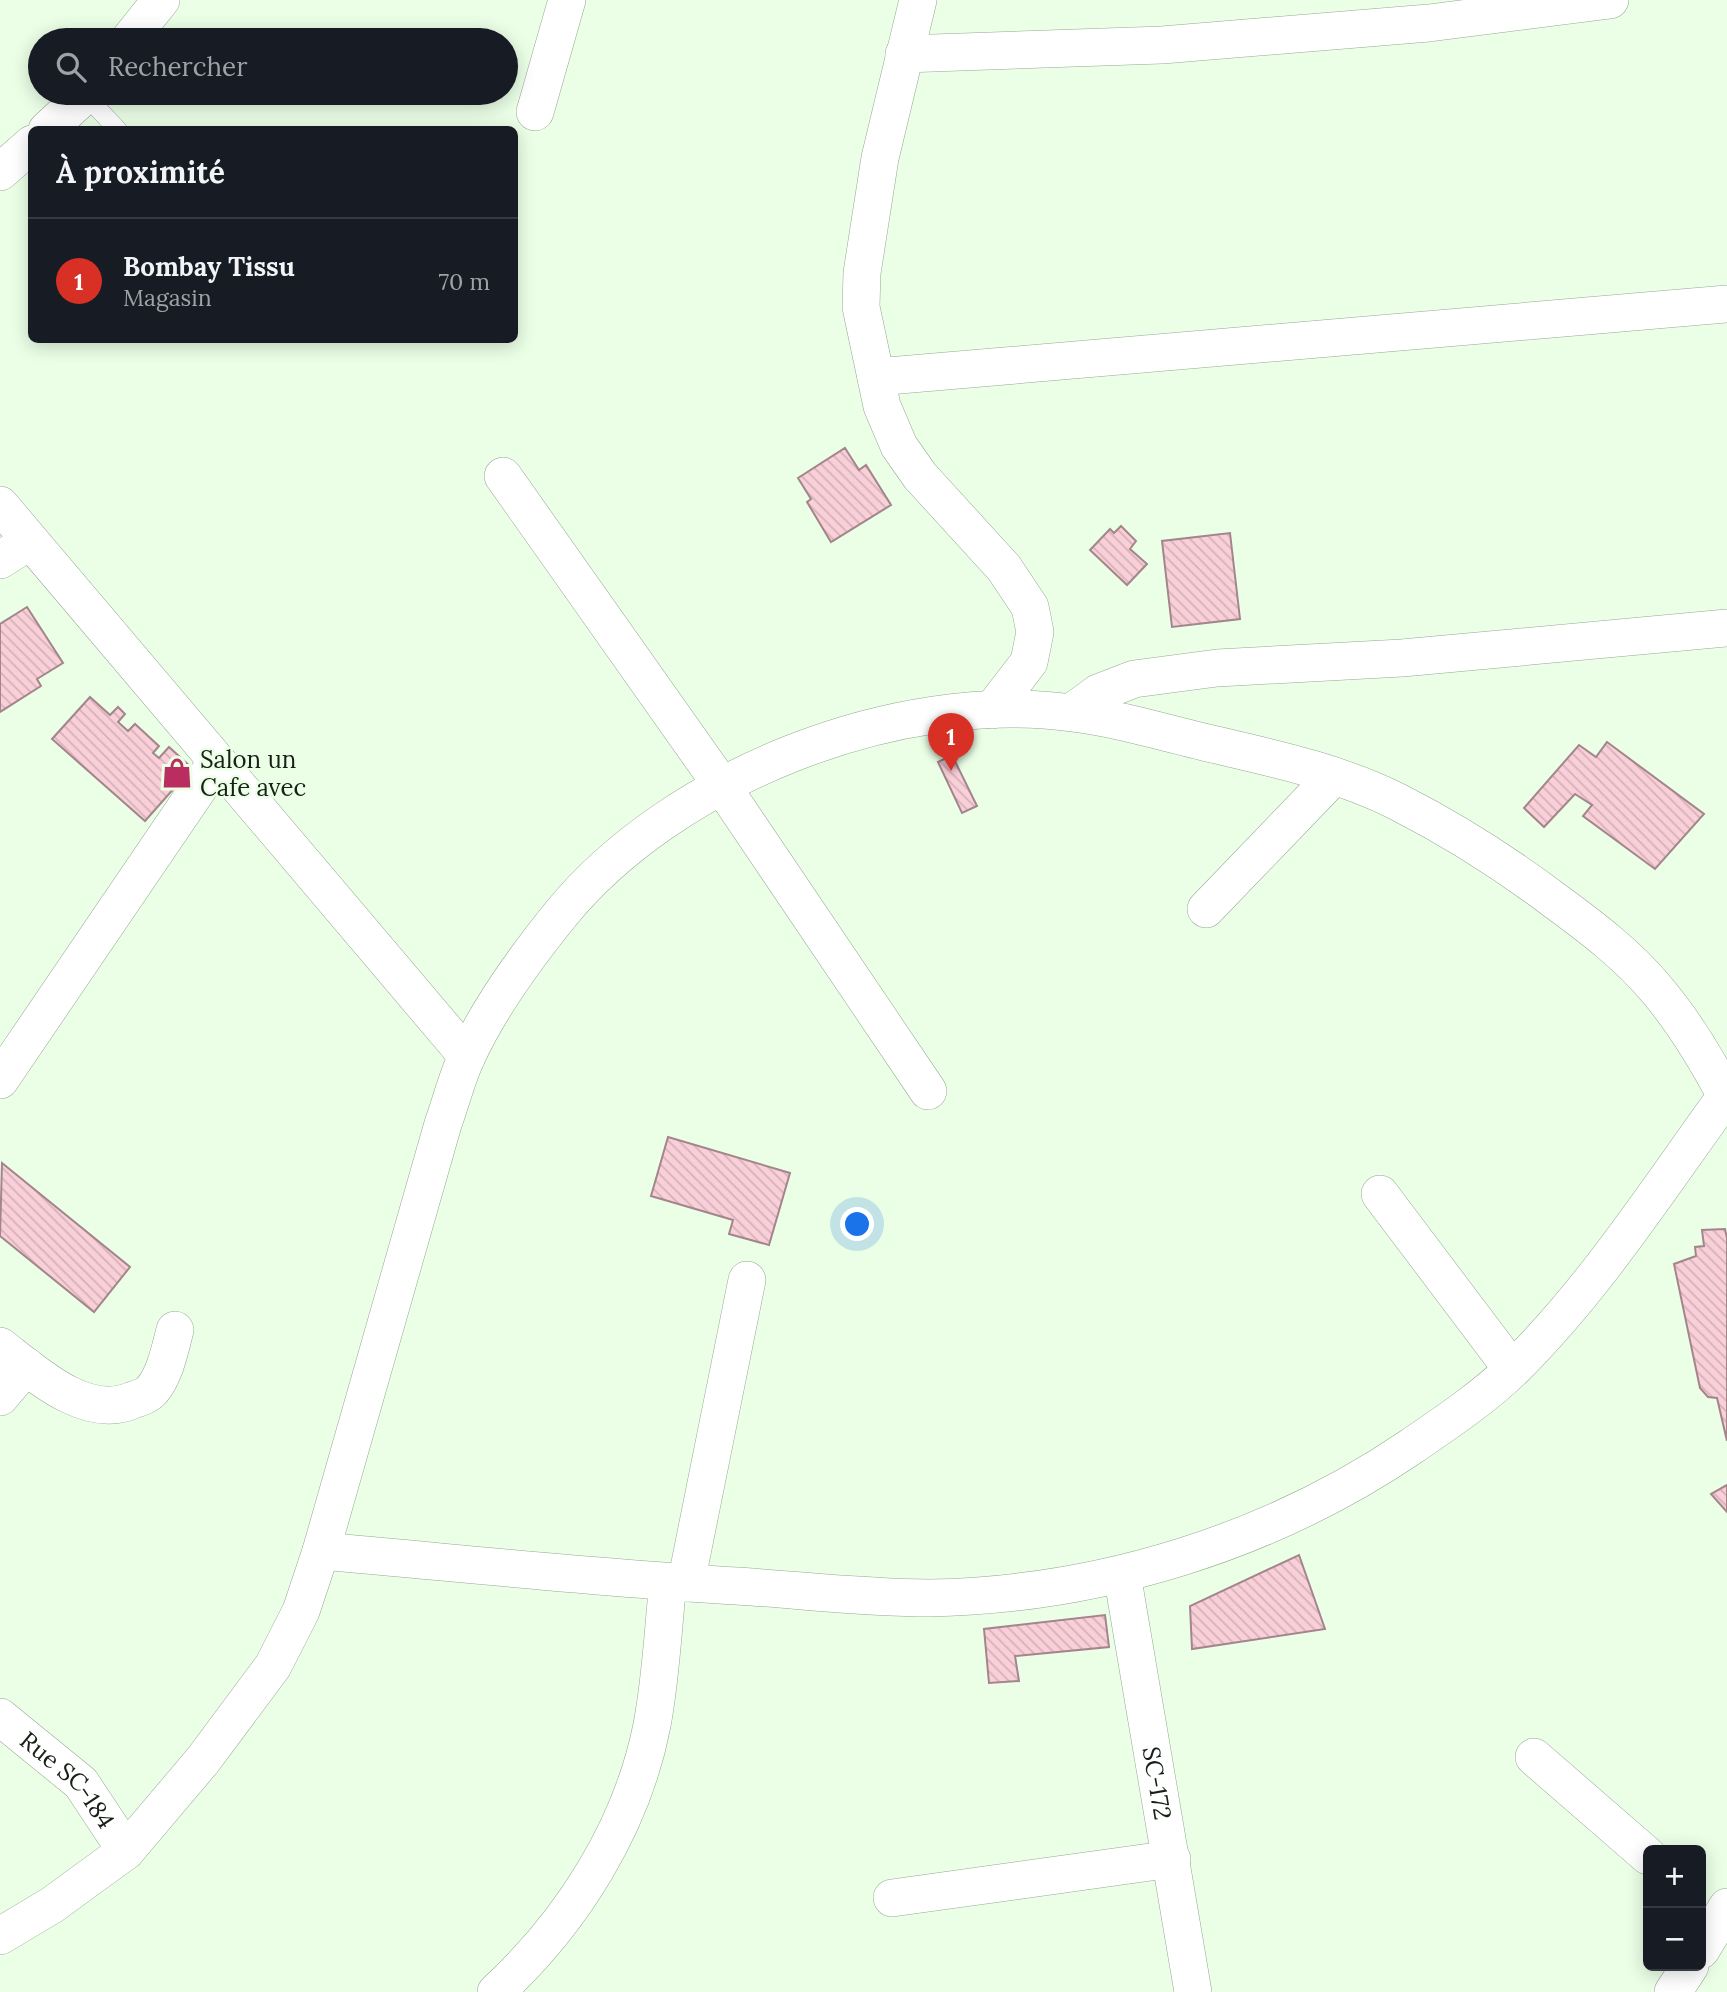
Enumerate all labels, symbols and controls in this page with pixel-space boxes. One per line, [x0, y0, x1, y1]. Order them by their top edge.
search box [28, 28, 518, 105]
icon: search [52, 48, 90, 86]
text: Rechercher [108, 50, 247, 83]
text: À proximité [56, 153, 225, 191]
text: Bombay Tissu [123, 250, 295, 283]
text: 1 [74, 267, 84, 296]
text: 70 m [439, 267, 490, 296]
text: Magasin [123, 283, 212, 312]
pin: 1 [928, 713, 974, 771]
place label: Salon un Cafe avec [200, 744, 306, 803]
shop icon: Salon un Cafe avec [160, 756, 194, 790]
your location [840, 1207, 874, 1241]
street label: Rue SC-184 [14, 1724, 122, 1834]
street label: SC-172 [1136, 1744, 1179, 1822]
map controls [1643, 1845, 1706, 1971]
button: + [1643, 1845, 1706, 1908]
button: − [1643, 1908, 1706, 1971]

